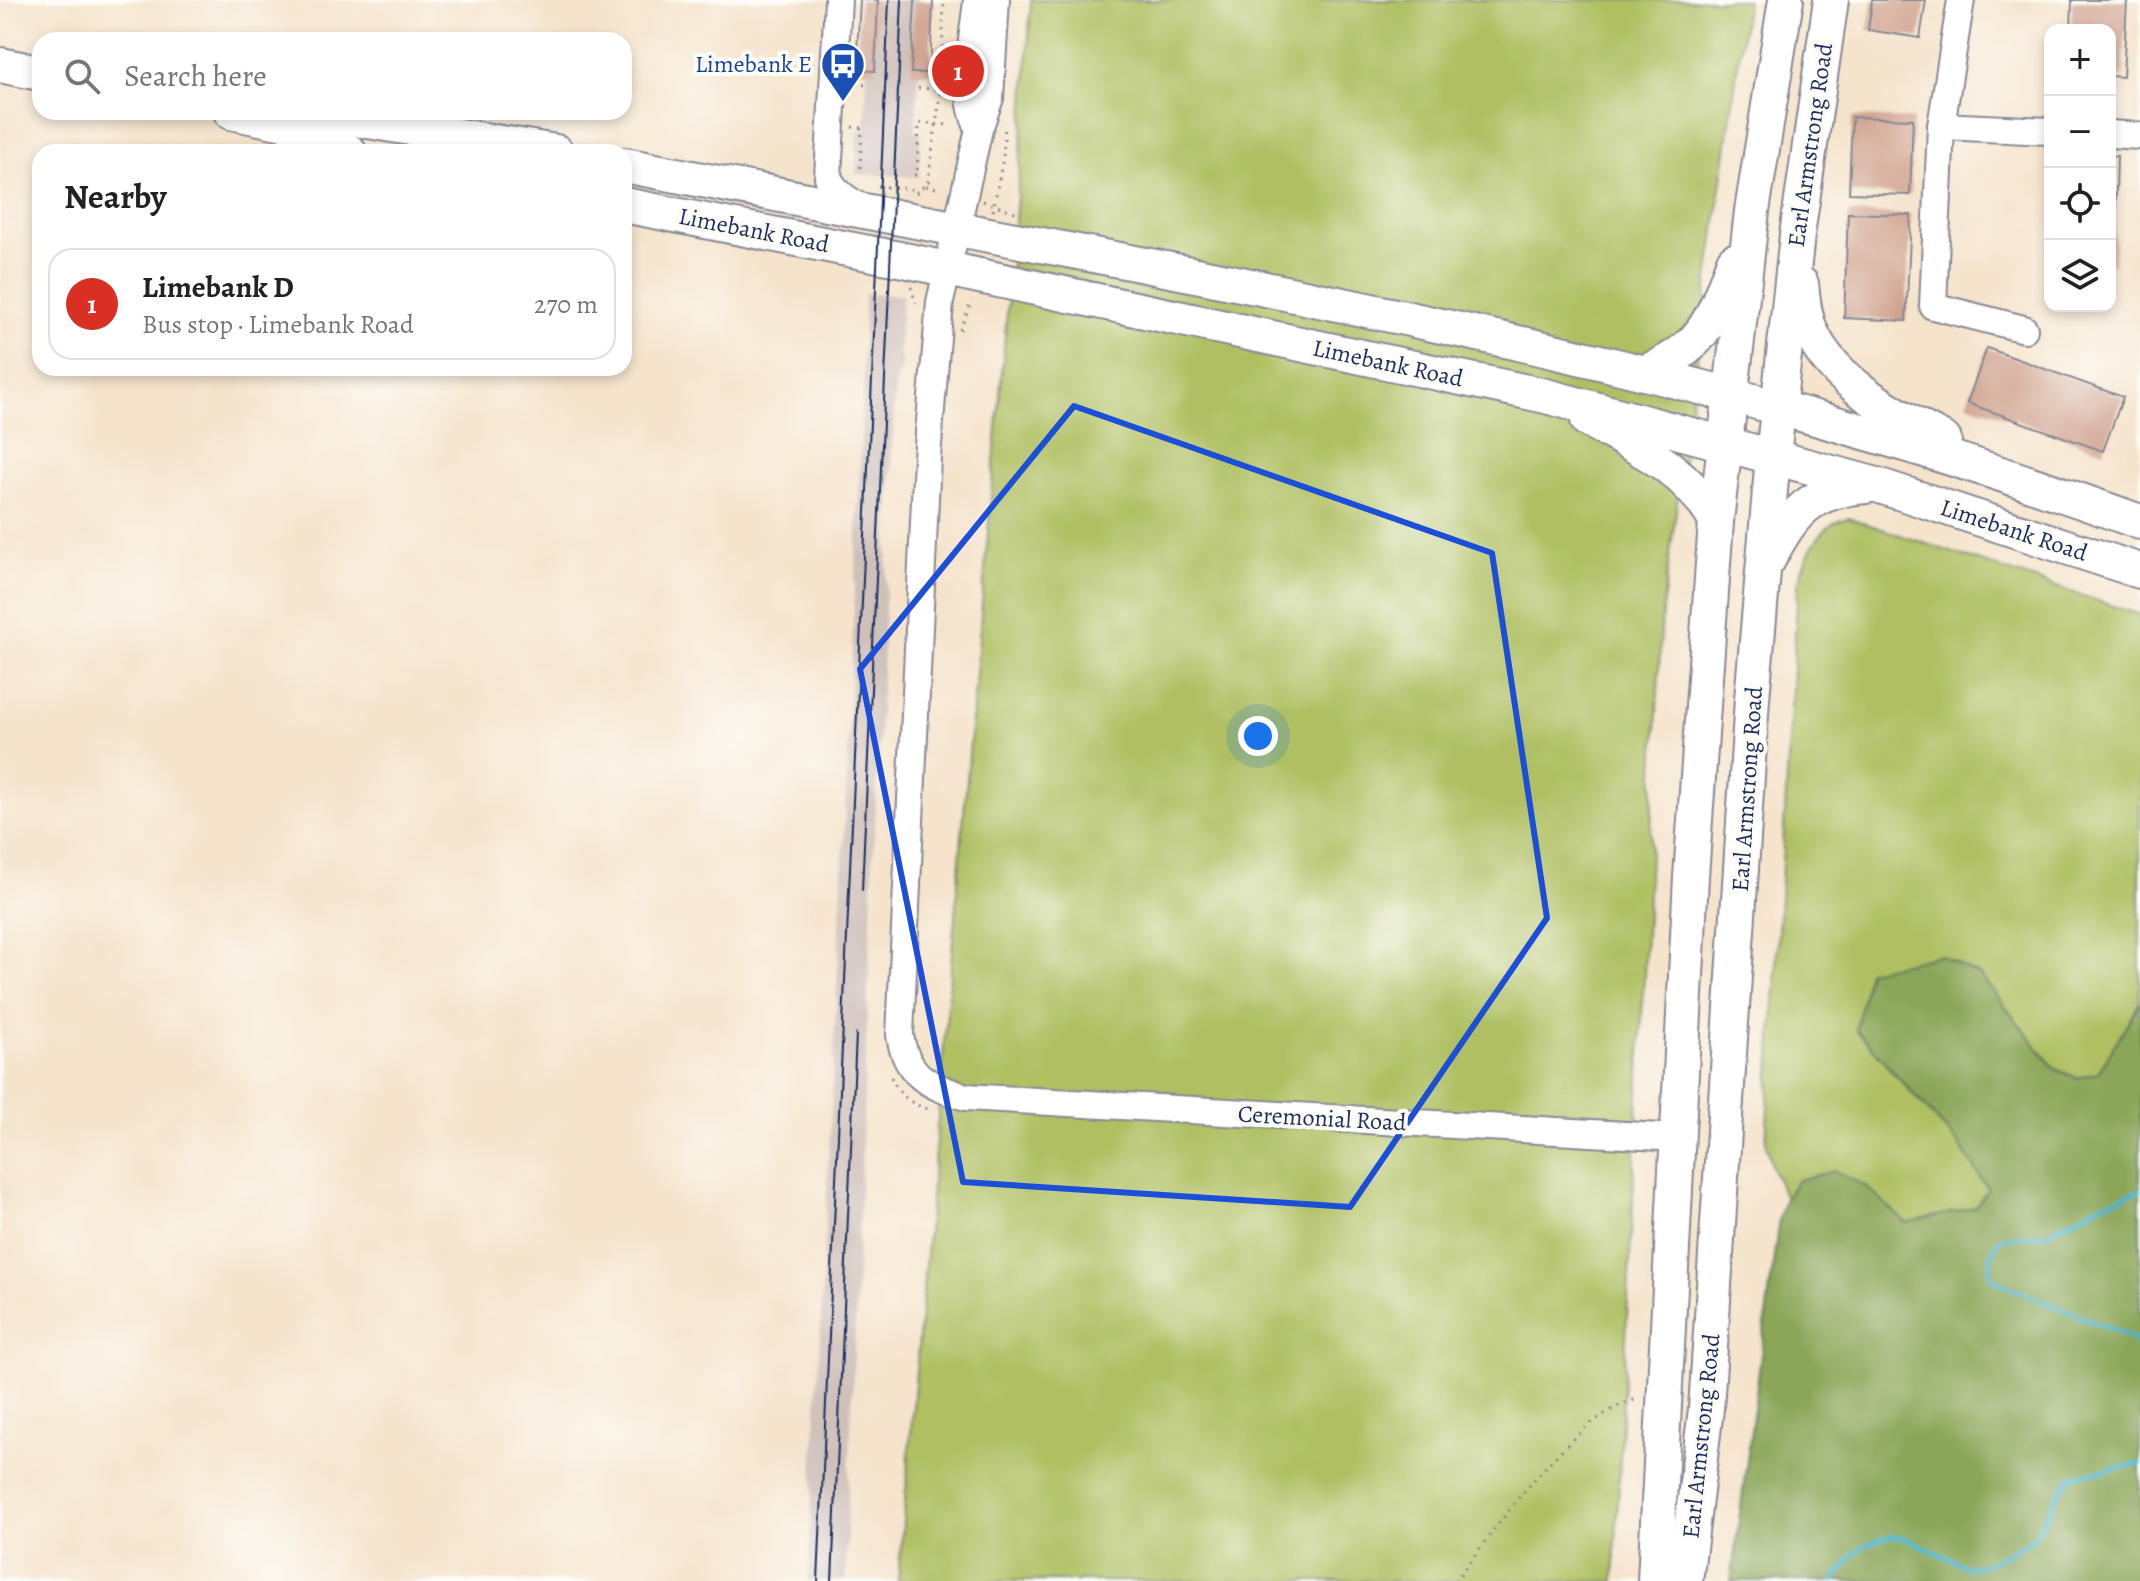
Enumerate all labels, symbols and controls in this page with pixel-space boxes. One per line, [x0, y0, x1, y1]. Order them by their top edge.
map controls [2044, 24, 2116, 312]
button: + [2044, 24, 2116, 96]
search box [32, 32, 632, 120]
bus stop icon: Limebank E [819, 40, 867, 103]
pin: 1 [932, 41, 984, 101]
street label: Earl Armstrong Road [1780, 41, 1840, 249]
place label: Limebank E [695, 48, 812, 80]
icon: search [60, 54, 104, 98]
text: Search here [124, 56, 267, 96]
button: − [2044, 96, 2116, 168]
button: locate [2044, 168, 2116, 240]
text: Nearby [64, 173, 167, 220]
street label: Limebank Road [676, 200, 832, 260]
button: layers [2044, 240, 2116, 312]
text: Limebank D [142, 267, 294, 307]
text: 1 [87, 287, 97, 322]
text: 270 m [534, 287, 598, 322]
text: Bus stop · Limebank Road [142, 307, 414, 342]
street label: Limebank Road [1310, 331, 1466, 395]
street label: Limebank Road [1936, 491, 2092, 569]
street label: Earl Armstrong Road [1724, 685, 1770, 893]
your location [1238, 716, 1278, 756]
street label: Ceremonial Road [1237, 1098, 1407, 1138]
street label: Earl Armstrong Road [1674, 1332, 1728, 1540]

